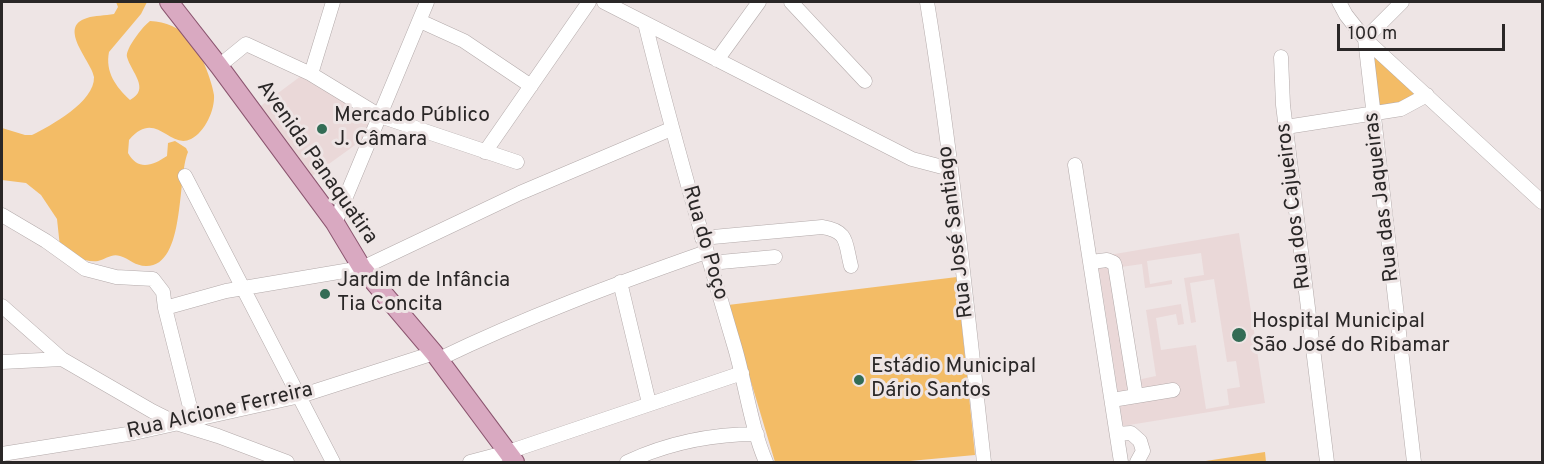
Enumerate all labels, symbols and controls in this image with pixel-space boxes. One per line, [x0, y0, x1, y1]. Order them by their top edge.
scale bar [1340, 12, 1508, 50]
text: 100 m [1348, 23, 1397, 46]
street label: Avenida Panaquatira [250, 76, 382, 250]
place label: Mercado Público J. Câmara [334, 104, 490, 154]
street label: Rua das Jaqueiras [1360, 111, 1406, 283]
street label: Rua dos Cajueiros [1272, 121, 1318, 291]
marker: Mercado Público J. Câmara [315, 122, 329, 136]
street label: Rua José Santiago [934, 144, 980, 320]
street label: Rua do Poço [676, 183, 732, 303]
place label: Jardim de Infância Tia Concita [337, 269, 510, 319]
marker: Jardim de Infância Tia Concita [318, 287, 332, 301]
place label: Hospital Municipal São José do Ribamar [1252, 310, 1450, 360]
marker: Hospital Municipal São José do Ribamar [1230, 326, 1248, 344]
place label: Estádio Municipal Dário Santos [871, 355, 1036, 405]
marker: Estádio Municipal Dário Santos [852, 373, 866, 387]
street label: Rua Alcione Ferreira [125, 378, 315, 446]

